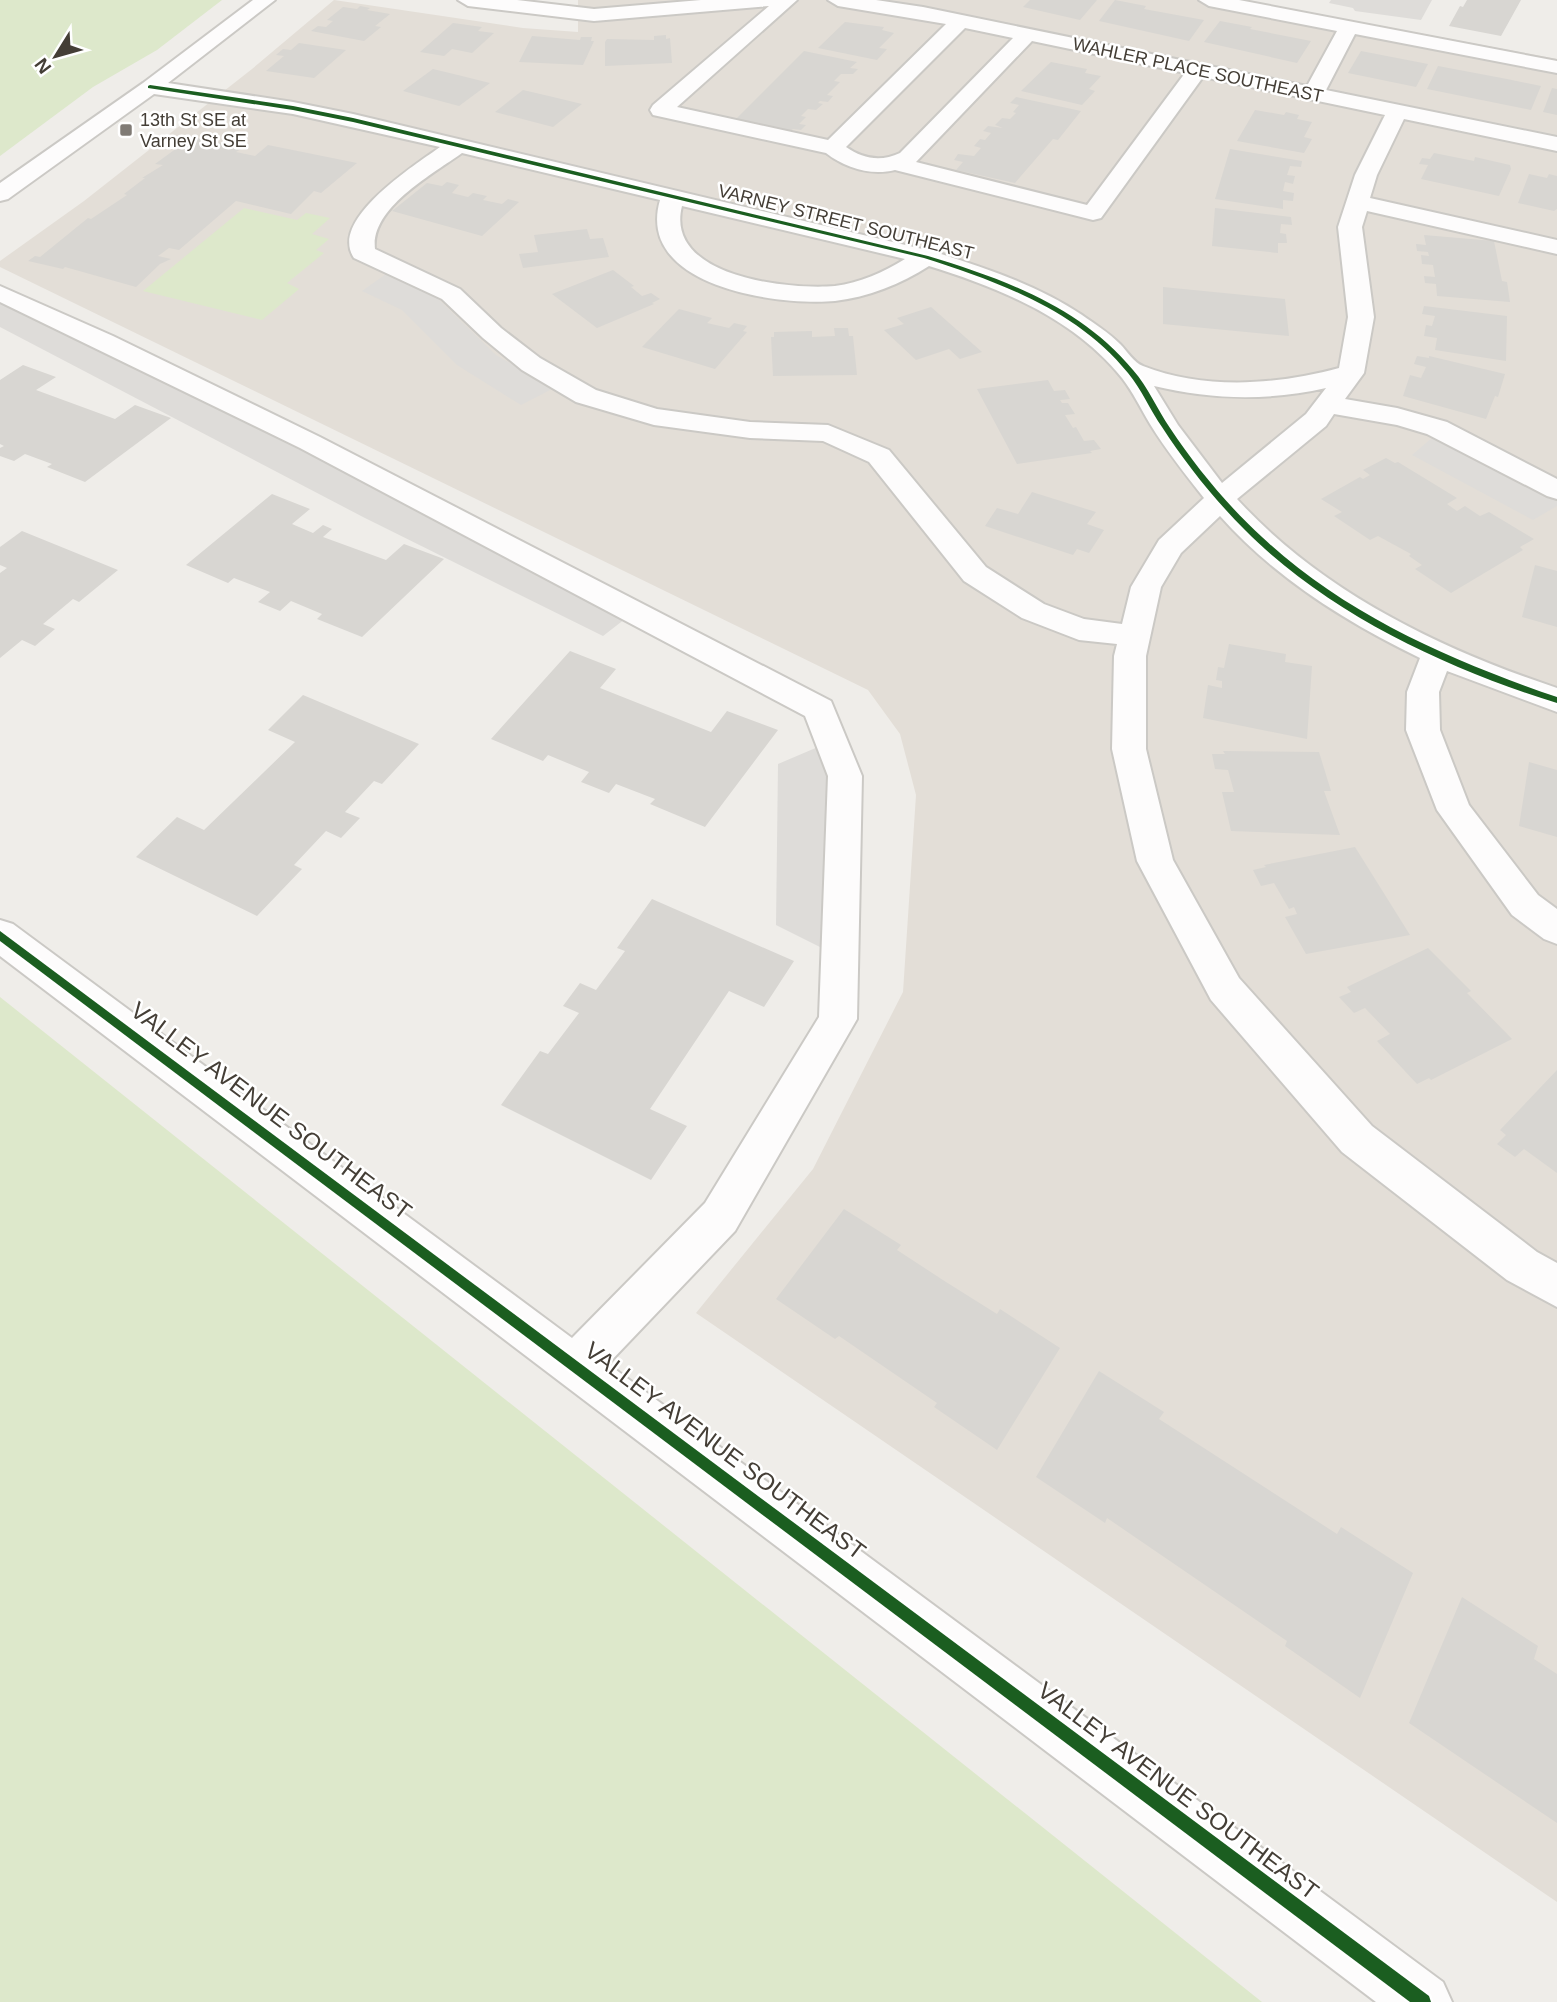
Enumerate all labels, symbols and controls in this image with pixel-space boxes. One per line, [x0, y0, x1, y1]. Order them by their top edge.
north arrow [21, 21, 91, 91]
street label: WAHLER PLACE SOUTHEAST [1071, 34, 1325, 106]
text: N [30, 54, 55, 78]
place label: 13th St SE at Varney St SE [140, 110, 247, 151]
marker: 13th St SE at Varney St SE [118, 122, 134, 138]
street label: VARNEY STREET SOUTHEAST [716, 180, 976, 264]
street label: VALLEY AVENUE SOUTHEAST [126, 996, 417, 1225]
street label: VALLEY AVENUE SOUTHEAST [580, 1336, 871, 1565]
street label: VALLEY AVENUE SOUTHEAST [1033, 1676, 1324, 1905]

